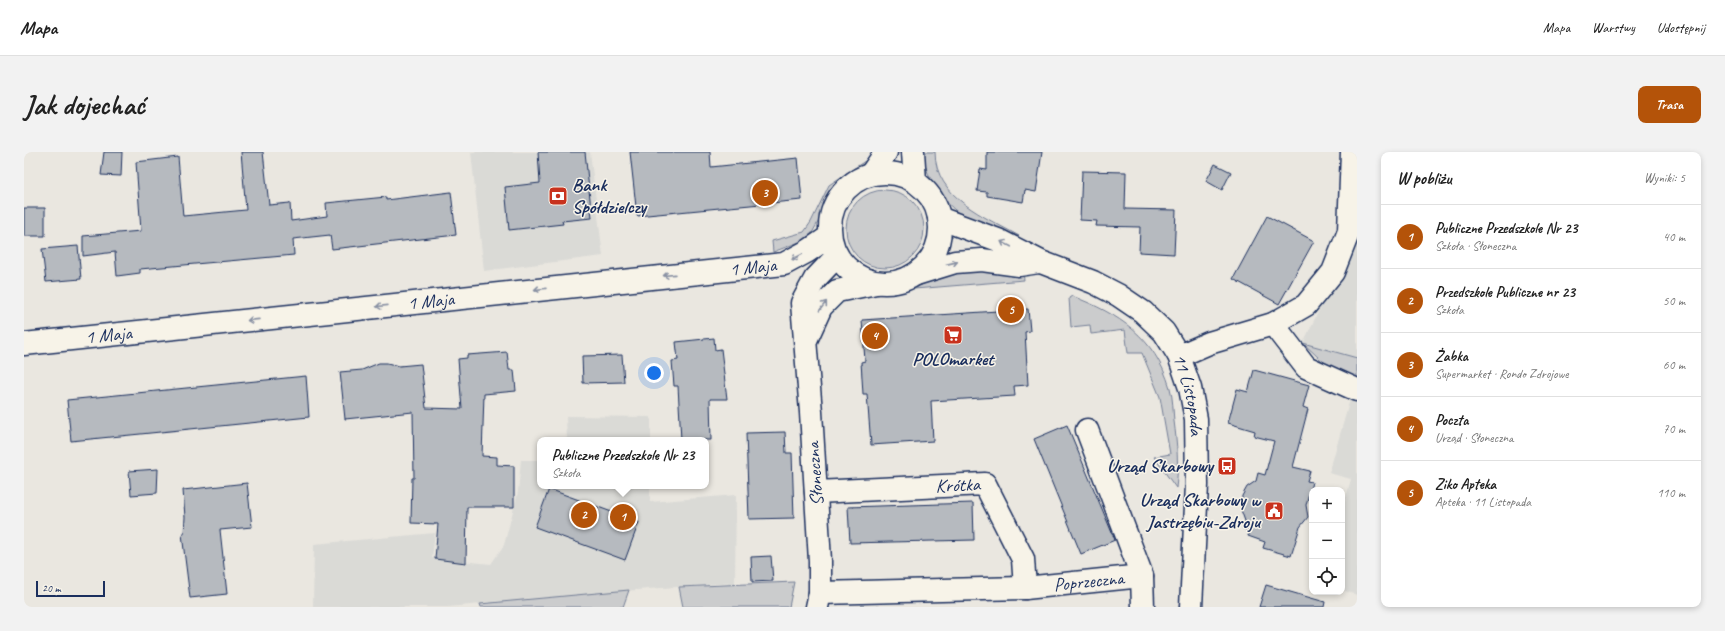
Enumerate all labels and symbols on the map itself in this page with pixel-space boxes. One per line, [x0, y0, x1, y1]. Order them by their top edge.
place label: Bank Spółdzielczy [572, 173, 649, 219]
pin: 3 [752, 178, 778, 208]
bank icon: Bank Spółdzielczy [547, 185, 569, 207]
one-way arrow [1000, 240, 1012, 248]
street label: 1 Maja [729, 253, 779, 282]
one-way arrow [791, 254, 803, 261]
one-way arrow [946, 259, 959, 266]
one-way arrow [663, 272, 676, 279]
one-way arrow [533, 285, 546, 293]
street label: 1 Maja [406, 287, 457, 316]
pin: 5 [998, 295, 1024, 325]
one-way arrow [819, 301, 827, 312]
one-way arrow [376, 302, 389, 310]
one-way arrow [247, 316, 260, 323]
street label: 1 Maja [84, 321, 134, 349]
pin: 4 [862, 321, 888, 351]
supermarket icon: POLOmarket [942, 324, 964, 346]
place label: POLOmarket [912, 347, 995, 371]
street label: 11 Listopada [1167, 351, 1208, 438]
your location [644, 363, 664, 383]
street label: Słoneczna [801, 439, 829, 507]
place label: Urząd Skarbowy [1107, 454, 1216, 478]
bus stop icon: Urząd Skarbowy [1216, 455, 1238, 477]
street label: Krótka [935, 472, 982, 498]
place label: Urząd Skarbowy w Jastrzębiu-Zdroju [1139, 488, 1262, 534]
pin: 2 [571, 500, 597, 530]
public building icon: Urząd Skarbowy w Jastrzębiu-Zdroju [1263, 500, 1285, 522]
pin: 1 [610, 502, 636, 532]
street label: Poprzeczna [1052, 566, 1127, 597]
scale bar [36, 579, 105, 598]

